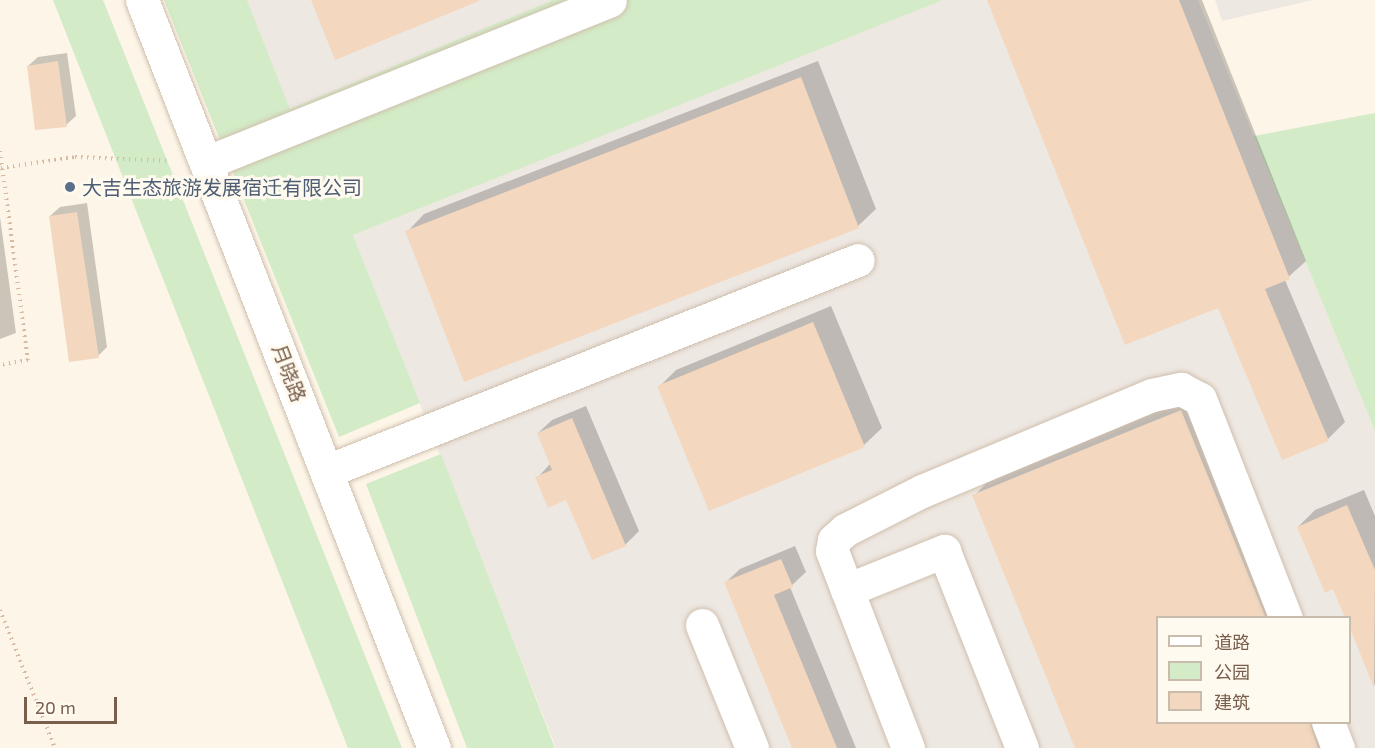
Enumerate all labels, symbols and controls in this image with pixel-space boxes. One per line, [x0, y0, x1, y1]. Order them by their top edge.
place label: 大吉生态旅游发展宿迁有限公司 [82, 175, 362, 199]
marker: 大吉生态旅游发展宿迁有限公司 [63, 180, 77, 194]
street label: 月晓路 [267, 341, 311, 405]
legend [1156, 616, 1351, 724]
text: 道路 [1214, 631, 1250, 653]
text: 公园 [1214, 661, 1250, 683]
scale bar [27, 685, 120, 723]
text: 建筑 [1214, 691, 1250, 713]
text: 20 m [35, 696, 76, 718]

